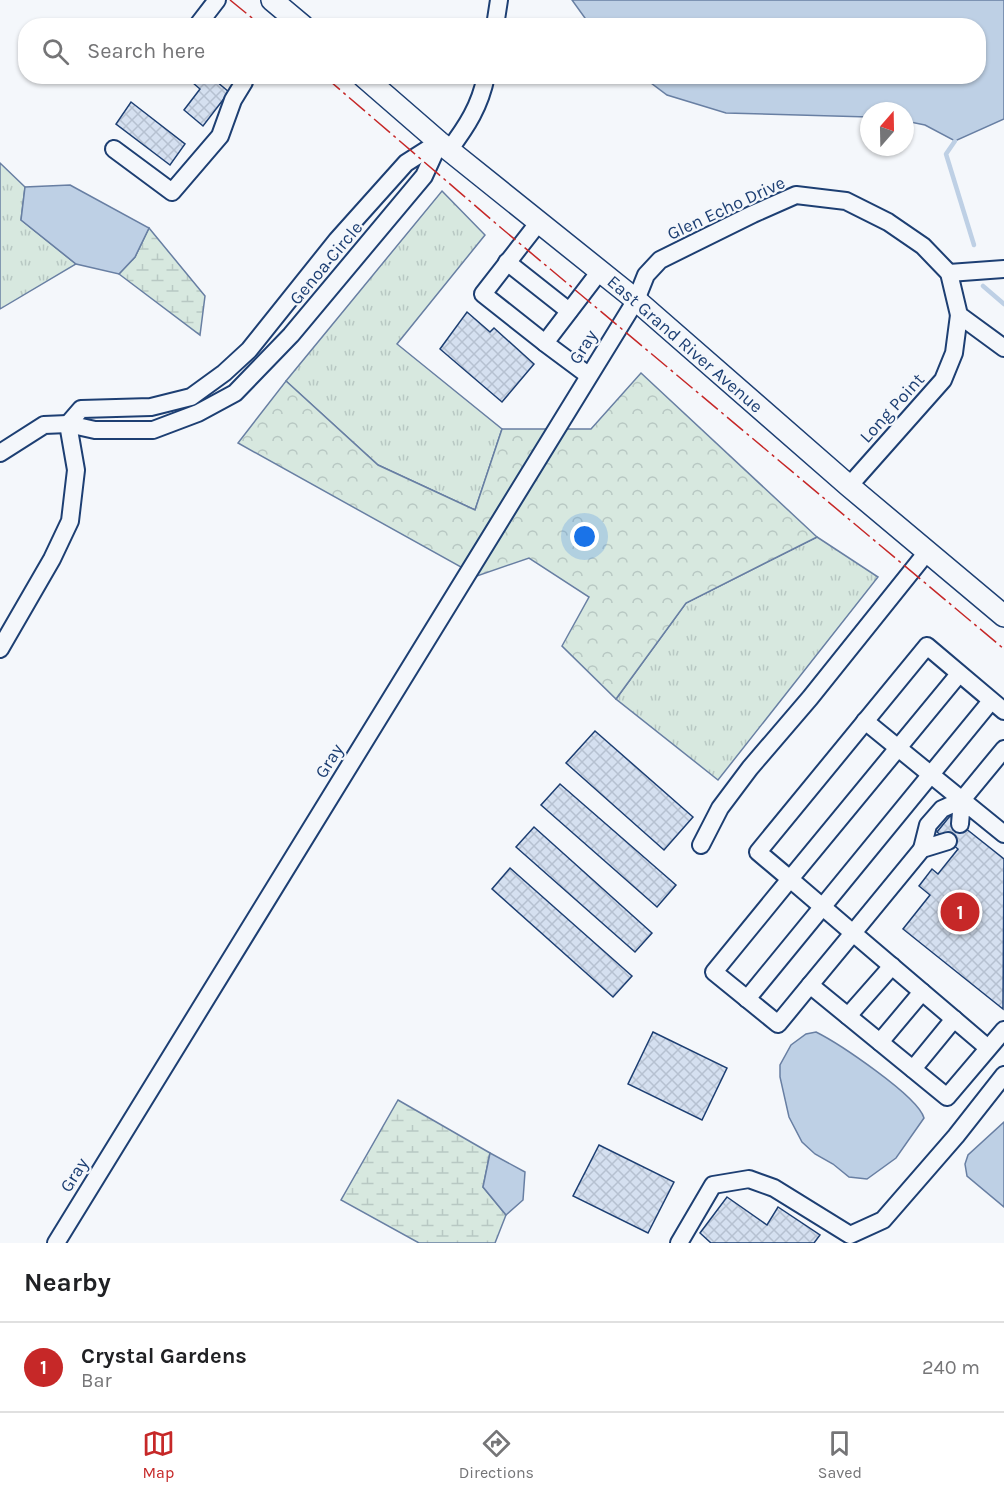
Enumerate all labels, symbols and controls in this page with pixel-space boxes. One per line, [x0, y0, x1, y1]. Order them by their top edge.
search box [18, 18, 986, 84]
icon: search [39, 35, 72, 68]
text: Search here [87, 38, 205, 64]
north arrow [860, 102, 914, 156]
street label: Glen Echo Drive [664, 171, 788, 245]
street label: Genoa Circle [285, 217, 367, 309]
street label: East Grand River Avenue [603, 270, 767, 418]
street label: Gray [564, 325, 602, 368]
street label: Long Point [855, 368, 929, 447]
your location [570, 522, 599, 551]
street label: Gray [310, 739, 348, 782]
pin: 1 [940, 890, 980, 934]
street label: Gray [55, 1153, 93, 1196]
text: Nearby [24, 1267, 111, 1298]
text: Crystal Gardens [81, 1343, 247, 1369]
text: 1 [40, 1356, 47, 1379]
text: 240 m [922, 1356, 980, 1379]
text: Bar [81, 1369, 112, 1392]
tab: Map [142, 1427, 175, 1482]
tab: Directions [459, 1427, 534, 1482]
tab: Saved [818, 1427, 862, 1482]

